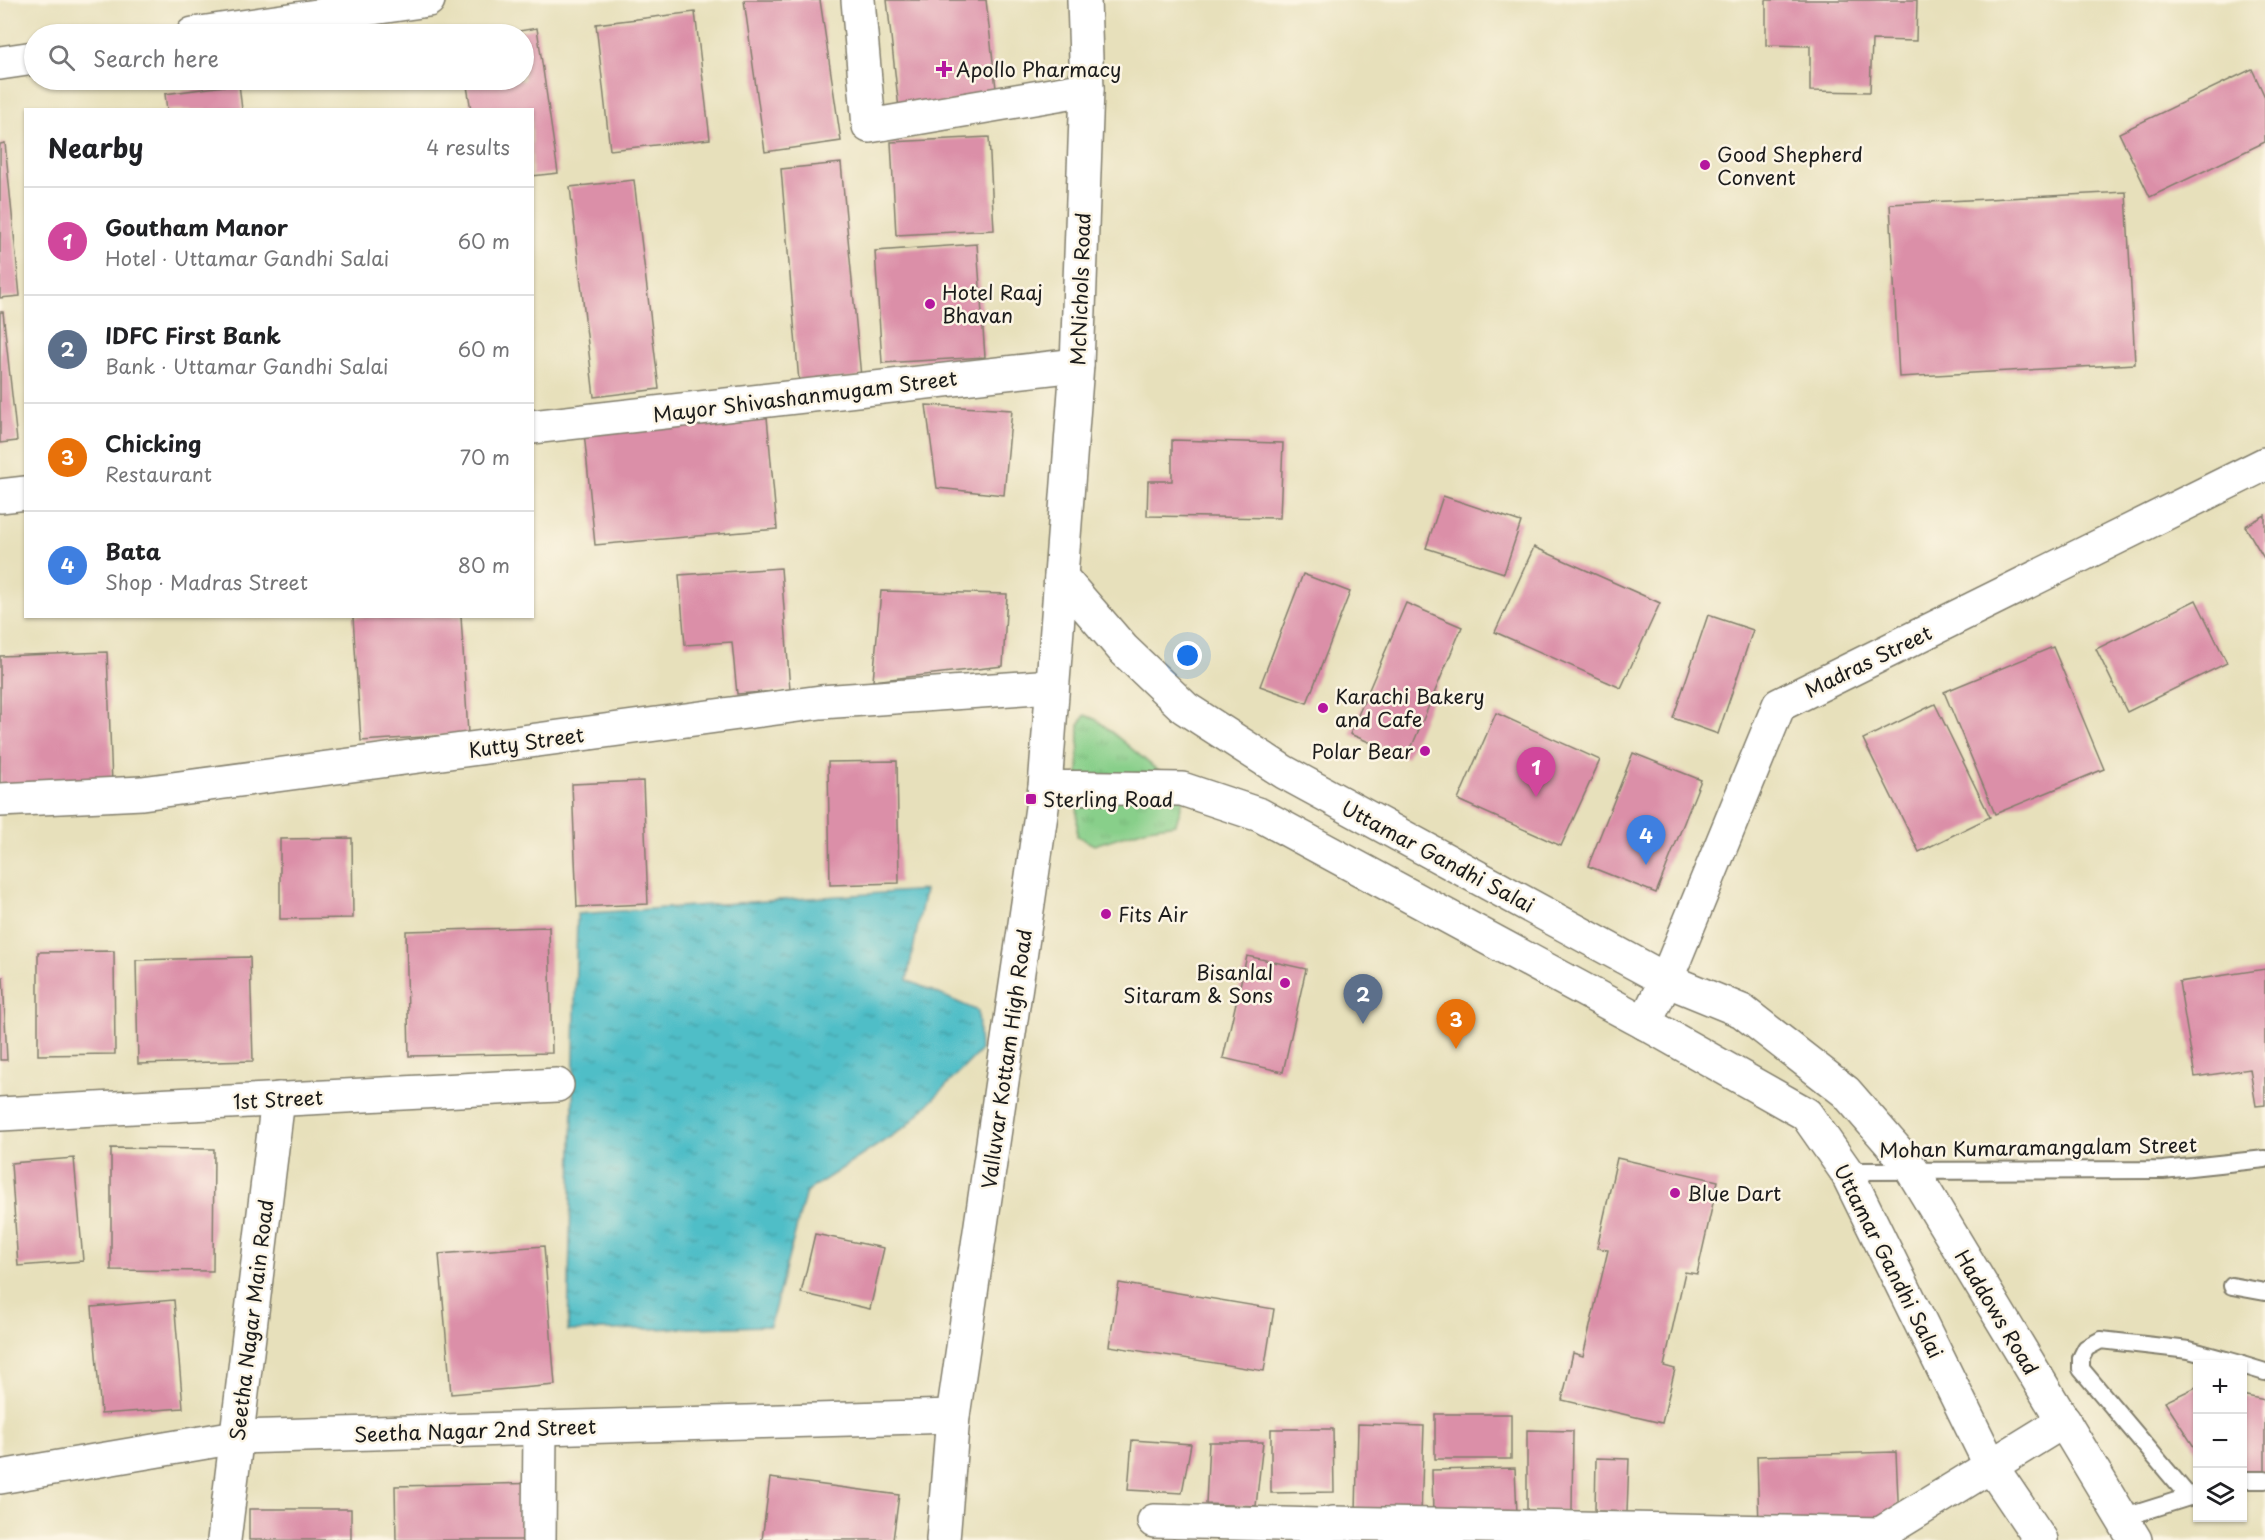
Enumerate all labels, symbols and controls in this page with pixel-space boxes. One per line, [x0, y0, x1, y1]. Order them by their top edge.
search box [24, 24, 534, 90]
icon: search [45, 41, 78, 74]
text: Search here [93, 41, 219, 74]
place label: Apollo Pharmacy [956, 54, 1121, 84]
marker: Apollo Pharmacy [937, 62, 951, 76]
text: Nearby [48, 128, 143, 167]
text: 4 results [426, 132, 510, 162]
place label: Good Shepherd Convent [1717, 139, 1863, 192]
marker: Good Shepherd Convent [1698, 158, 1712, 172]
text: Goutham Manor [105, 210, 288, 243]
street label: McNichols Road [1062, 212, 1098, 366]
text: 1 [63, 226, 72, 256]
text: 60 m [458, 226, 510, 256]
text: Hotel · Uttamar Gandhi Salai [105, 243, 389, 273]
place label: Hotel Raaj Bhavan [942, 277, 1043, 330]
marker: Hotel Raaj Bhavan [923, 297, 937, 311]
text: IDFC First Bank [105, 318, 281, 351]
text: 2 [60, 334, 75, 364]
text: 60 m [458, 334, 510, 364]
text: Bank · Uttamar Gandhi Salai [105, 351, 388, 381]
street label: Mayor Shivashanmugam Street [651, 362, 959, 430]
text: Chicking [105, 426, 201, 459]
text: 3 [61, 442, 74, 472]
text: 70 m [460, 442, 510, 472]
text: Restaurant [105, 459, 212, 489]
text: Bata [105, 534, 161, 567]
text: 4 [61, 550, 74, 580]
text: 80 m [458, 550, 510, 580]
text: Shop · Madras Street [105, 567, 308, 597]
street label: Madras Street [1799, 617, 1937, 705]
your location [1173, 641, 1202, 670]
place label: Karachi Bakery and Cafe [1335, 681, 1485, 734]
marker: Karachi Bakery and Cafe [1316, 701, 1330, 715]
street label: Kutty Street [466, 719, 586, 765]
place label: Polar Bear [1312, 736, 1413, 766]
marker: Polar Bear [1418, 744, 1432, 758]
pin: 1 [1516, 748, 1556, 797]
place label: Sterling Road [1043, 784, 1173, 814]
marker: Sterling Road [1024, 792, 1038, 806]
street label: Uttamar Gandhi Salai [1336, 792, 1540, 920]
pin: 4 [1626, 816, 1666, 865]
place label: Fits Air [1118, 899, 1188, 929]
marker: Fits Air [1099, 907, 1113, 921]
street label: Valluvar Kottam High Road [973, 927, 1039, 1191]
place label: Bisanlal Sitaram & Sons [1123, 957, 1273, 1010]
pin: 2 [1344, 974, 1382, 1024]
marker: Bisanlal Sitaram & Sons [1278, 976, 1292, 990]
pin: 3 [1436, 1000, 1476, 1049]
street label: 1st Street [232, 1082, 324, 1116]
street label: Mohan Kumaramangalam Street [1879, 1129, 2197, 1165]
street label: Uttamar Gandhi Salai [1827, 1159, 1951, 1363]
place label: Blue Dart [1687, 1178, 1781, 1208]
marker: Blue Dart [1668, 1186, 1682, 1200]
street label: Seetha Nagar Main Road [221, 1198, 281, 1442]
street label: Haddows Road [1948, 1244, 2046, 1380]
map controls [2193, 1360, 2247, 1522]
button: + [2193, 1360, 2247, 1414]
street label: Seetha Nagar 2nd Street [353, 1411, 597, 1449]
button: − [2193, 1414, 2247, 1468]
button: layers [2193, 1468, 2247, 1522]

